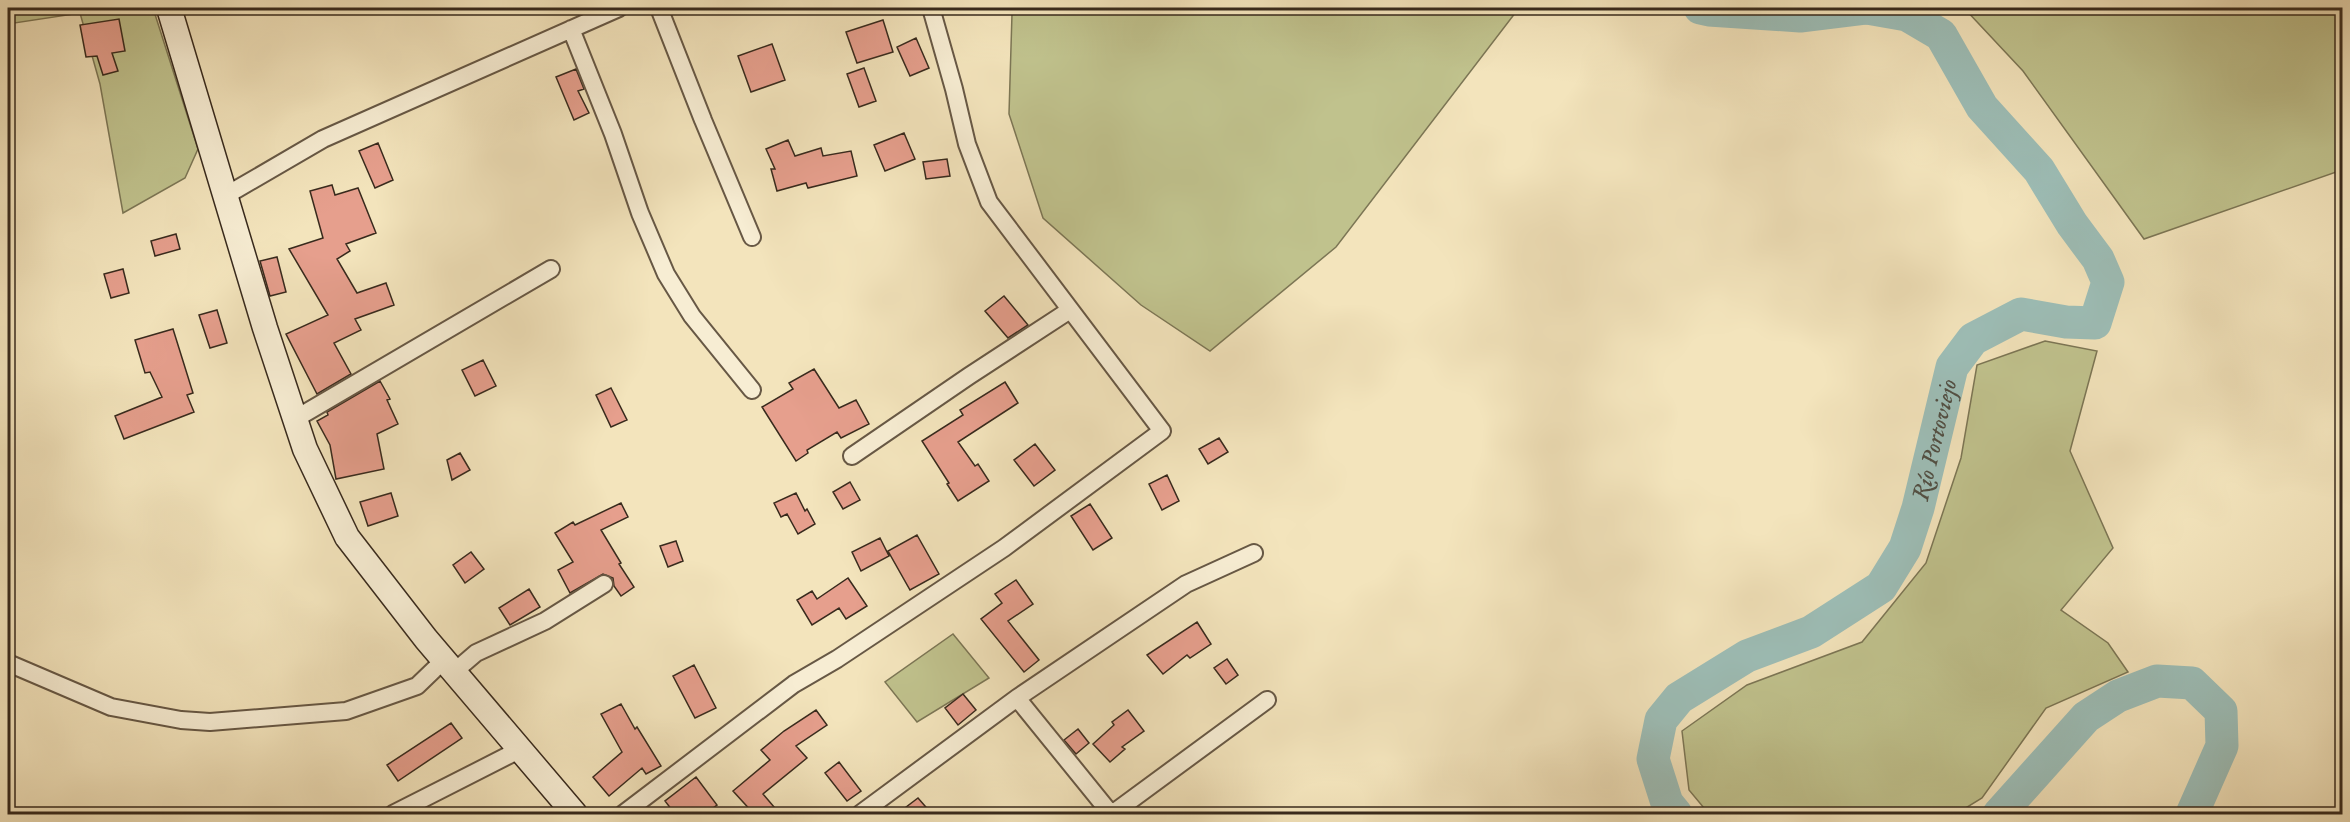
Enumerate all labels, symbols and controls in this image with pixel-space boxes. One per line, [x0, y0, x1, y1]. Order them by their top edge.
water label: Río Portoviejo [1906, 376, 1966, 504]

